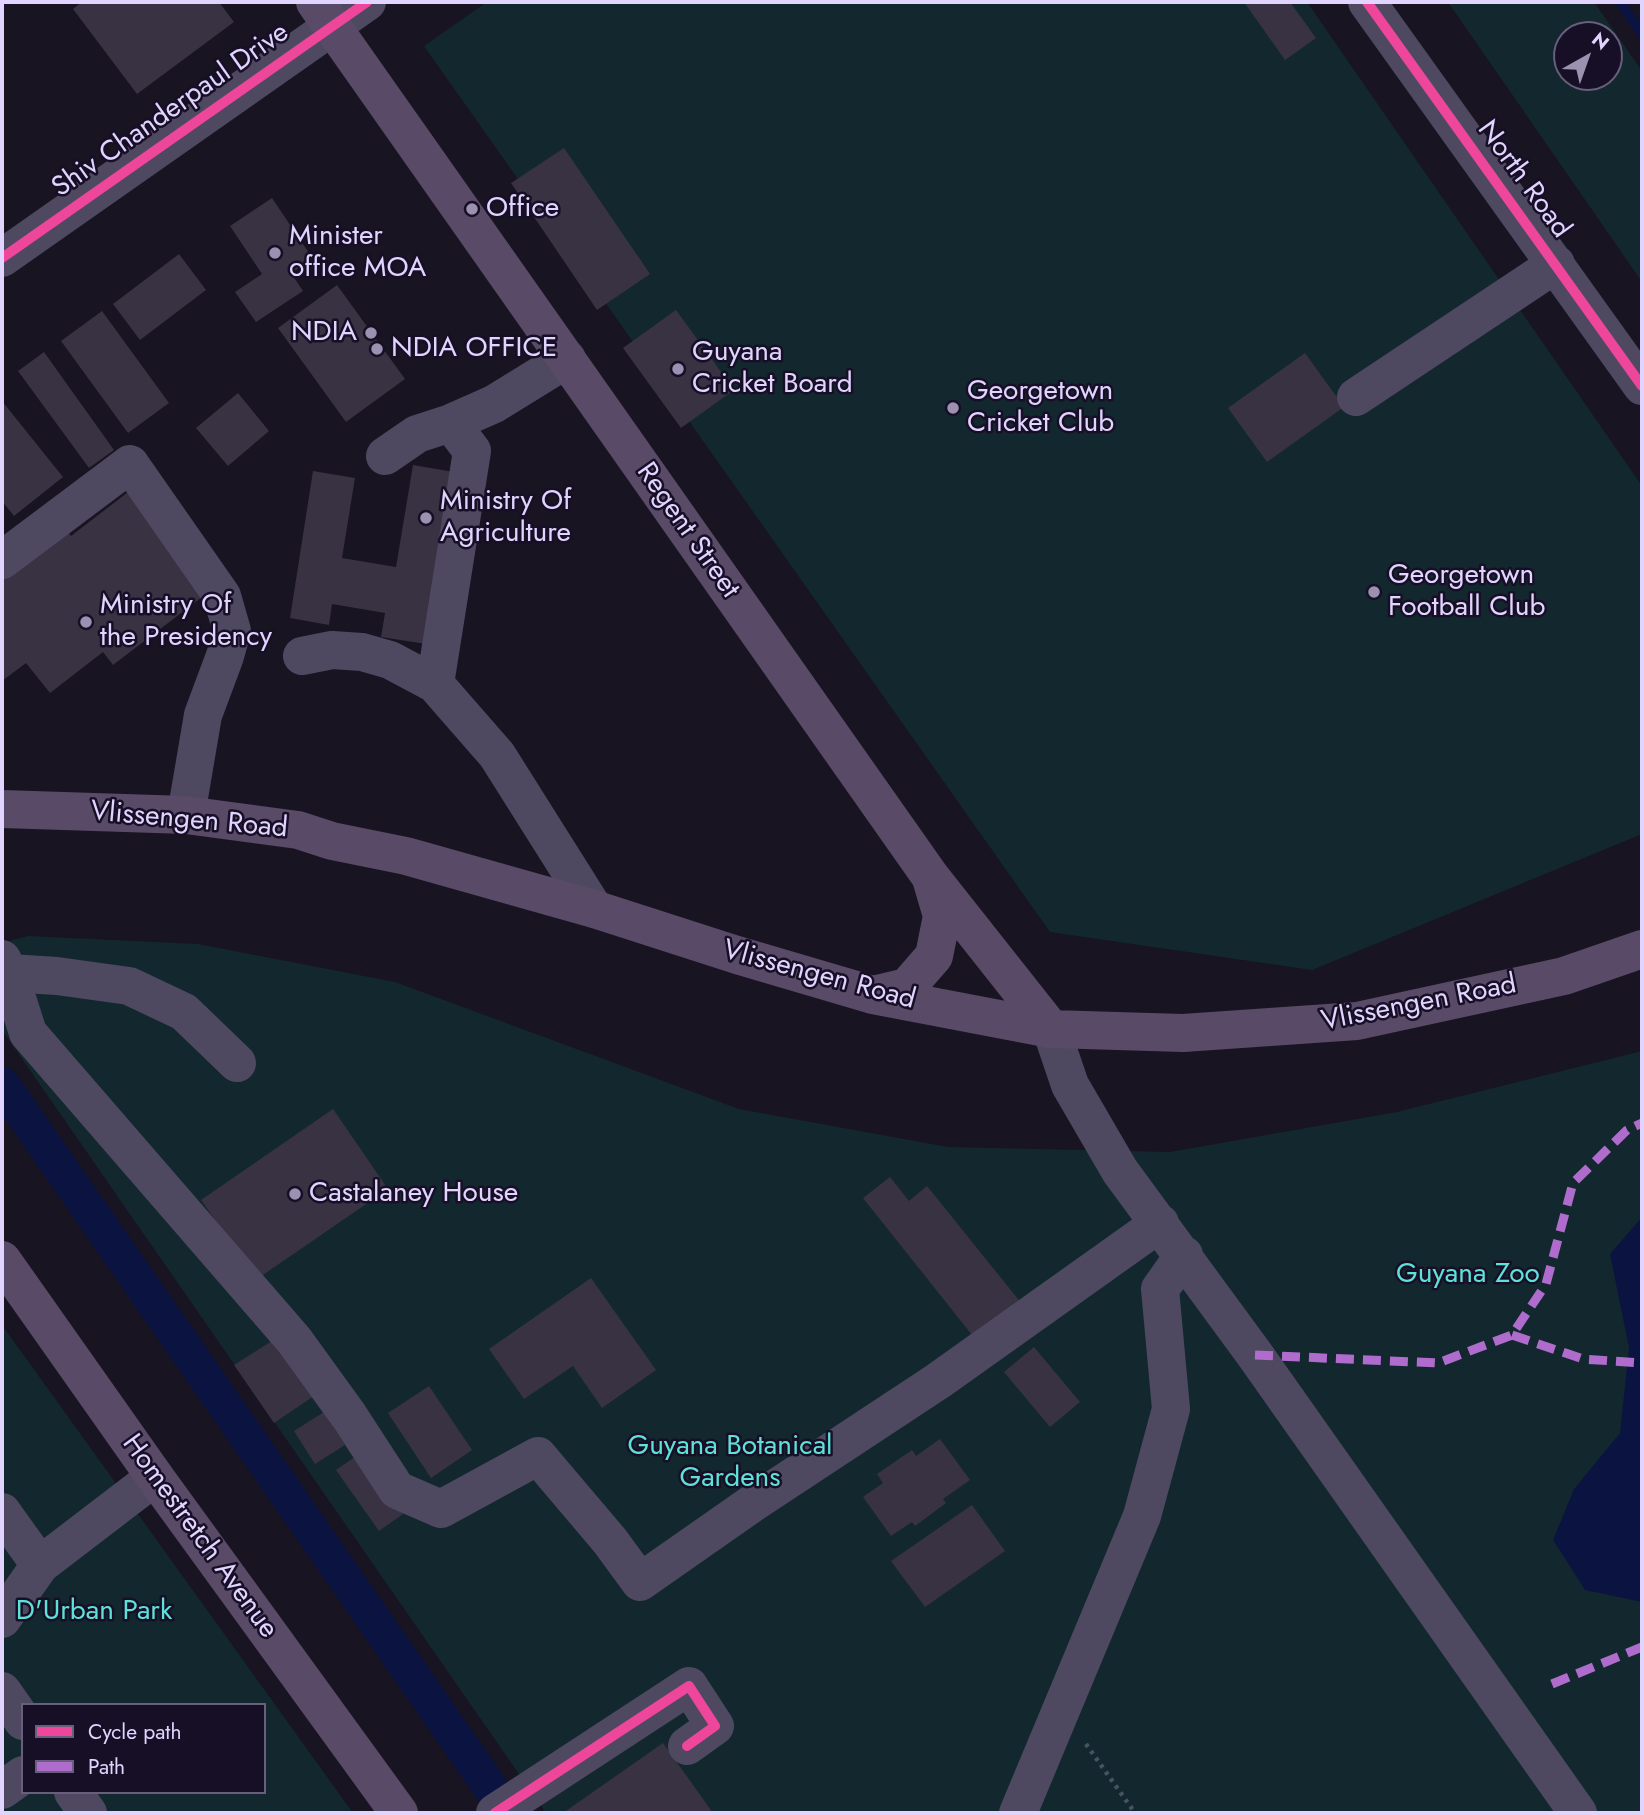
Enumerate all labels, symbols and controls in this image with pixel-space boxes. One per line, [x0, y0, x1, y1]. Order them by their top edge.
street label: Shiv Chanderpaul Drive [46, 17, 296, 205]
north arrow [1553, 21, 1623, 91]
text: N [1586, 26, 1615, 56]
street label: North Road [1469, 115, 1577, 245]
place label: Office [486, 192, 559, 226]
marker: Office [464, 201, 480, 217]
place label: Minister office MOA [289, 220, 426, 286]
marker: Minister office MOA [267, 245, 283, 261]
place label: NDIA [291, 316, 357, 350]
marker: NDIA [363, 325, 379, 341]
place label: NDIA OFFICE [391, 332, 557, 366]
place label: Guyana Cricket Board [692, 336, 853, 402]
marker: NDIA OFFICE [369, 341, 385, 357]
marker: Guyana Cricket Board [670, 361, 686, 377]
place label: Georgetown Cricket Club [967, 375, 1114, 441]
marker: Georgetown Cricket Club [945, 400, 961, 416]
street label: Regent Street [628, 457, 746, 605]
place label: Ministry Of Agriculture [440, 485, 571, 551]
marker: Ministry Of Agriculture [418, 510, 434, 526]
place label: Georgetown Football Club [1388, 559, 1545, 625]
marker: Georgetown Football Club [1366, 584, 1382, 600]
place label: Ministry Of the Presidency [100, 589, 272, 655]
marker: Ministry Of the Presidency [78, 614, 94, 630]
street label: Vlissengen Road [89, 796, 289, 846]
street label: Vlissengen Road [719, 934, 919, 1018]
street label: Vlissengen Road [1319, 969, 1519, 1039]
place label: Castalaney House [309, 1177, 518, 1211]
marker: Castalaney House [287, 1186, 303, 1202]
park label: Guyana Zoo [1396, 1258, 1540, 1292]
street label: Homestretch Avenue [114, 1429, 284, 1645]
park label: Guyana Botanical Gardens [627, 1430, 833, 1496]
park label: D'Urban Park [16, 1595, 172, 1629]
legend [21, 1703, 266, 1794]
text: Cycle path [88, 1717, 181, 1747]
text: Path [88, 1752, 125, 1782]

